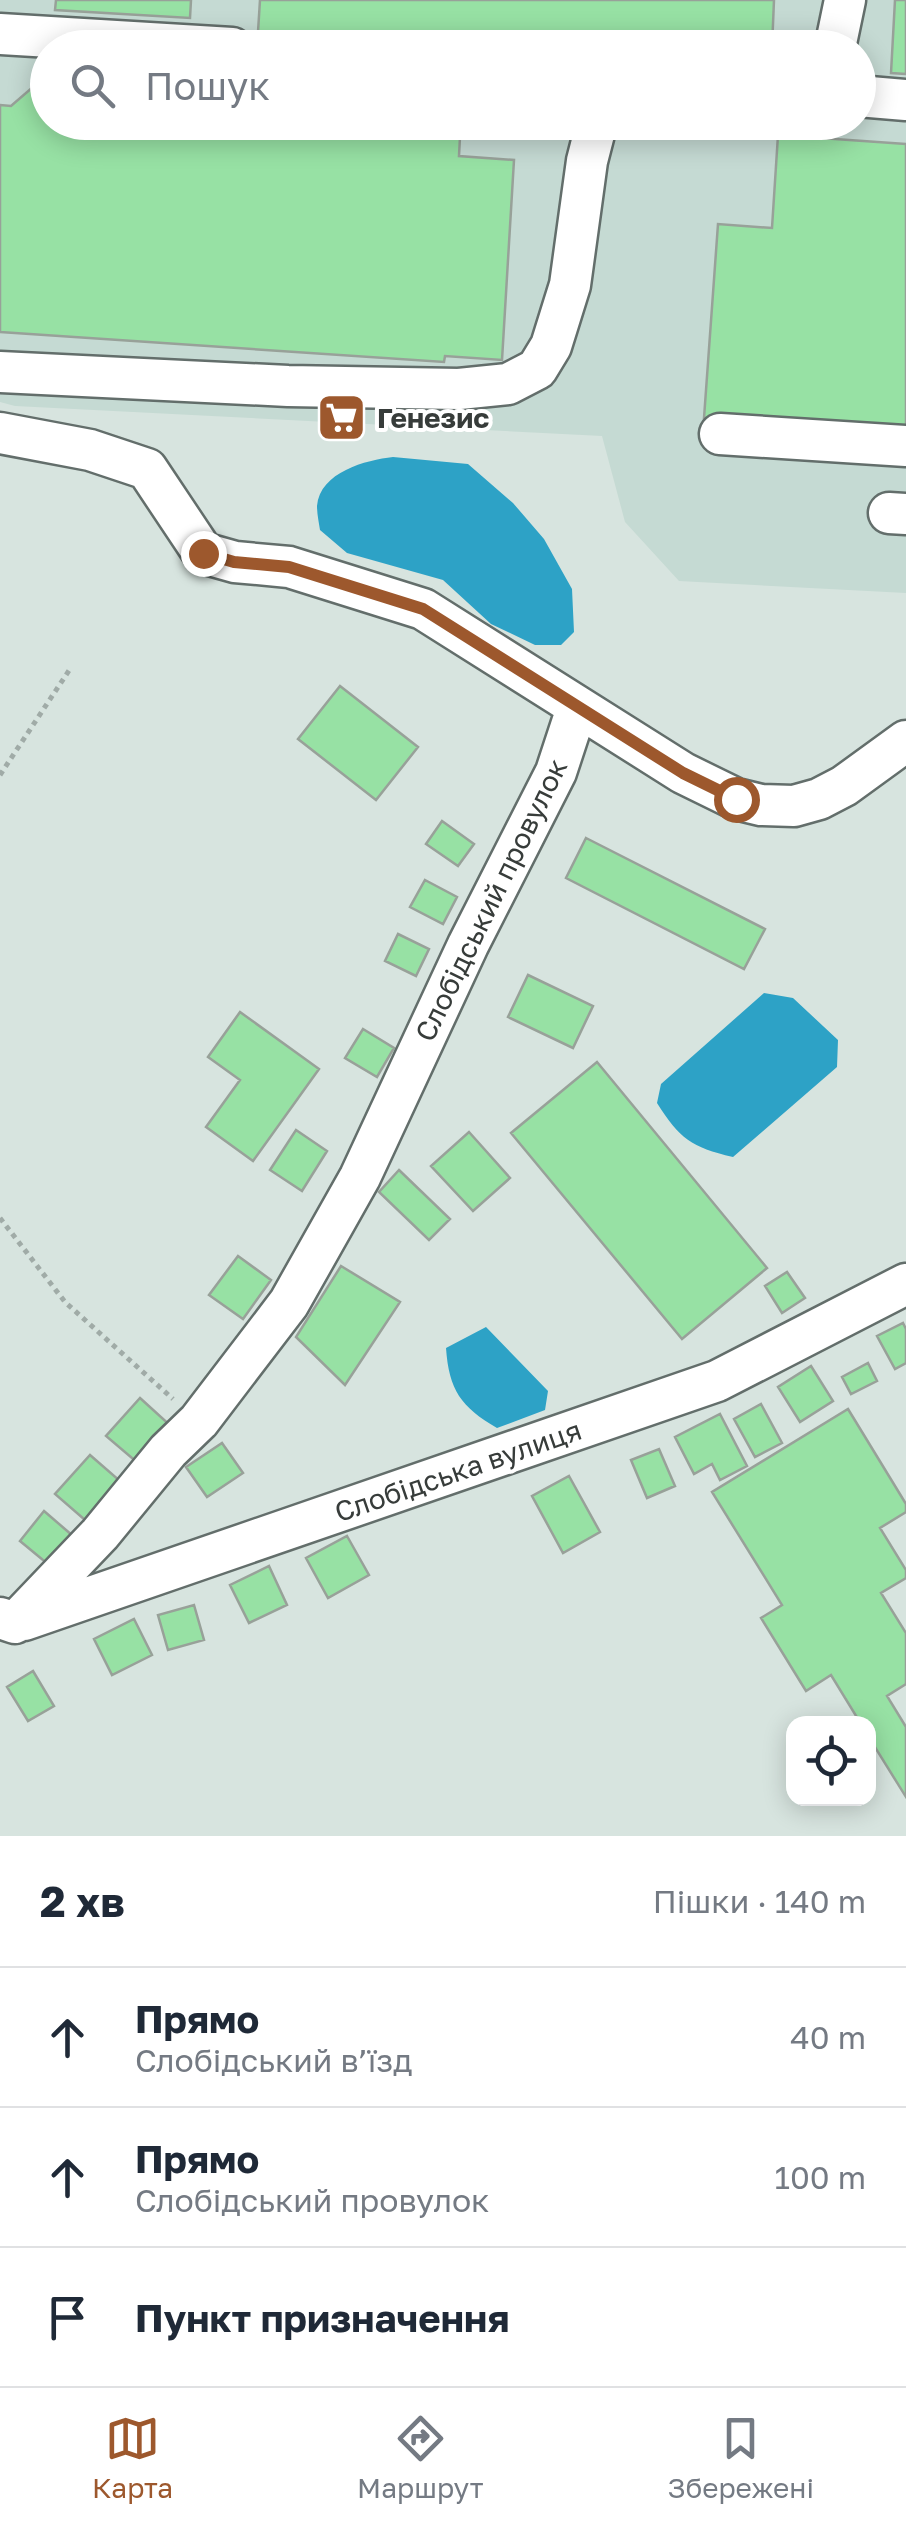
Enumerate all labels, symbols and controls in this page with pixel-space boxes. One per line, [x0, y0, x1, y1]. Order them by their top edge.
search box [30, 30, 876, 140]
icon: search [65, 58, 120, 113]
text: Пошук [145, 63, 270, 108]
supermarket icon: Генезис [316, 392, 368, 444]
place label: Генезис [377, 401, 489, 434]
route end [181, 531, 227, 577]
street label: Слобідський провулок [408, 753, 573, 1046]
route start [714, 777, 760, 823]
street label: Слобідська вулиця [330, 1413, 585, 1528]
map controls [786, 1716, 876, 1806]
button: locate [786, 1716, 876, 1806]
text: 2 хв [40, 1876, 125, 1926]
text: Пішки · 140 m [653, 1882, 866, 1920]
text: Прямо [135, 1996, 259, 2041]
icon: ahead [40, 2010, 95, 2065]
text: 40 m [790, 2018, 866, 2056]
text: Слобідський в’їзд [135, 2041, 412, 2079]
text: Прямо [135, 2136, 259, 2181]
icon: ahead [40, 2150, 95, 2205]
text: 100 m [774, 2158, 866, 2196]
text: Слобідський провулок [135, 2181, 490, 2219]
icon: arrive [40, 2290, 95, 2345]
text: Пункт призначення [135, 2295, 509, 2340]
tab: Карта [92, 2411, 173, 2504]
tab: Маршрут [357, 2411, 484, 2504]
tab: Збережені [668, 2411, 814, 2504]

